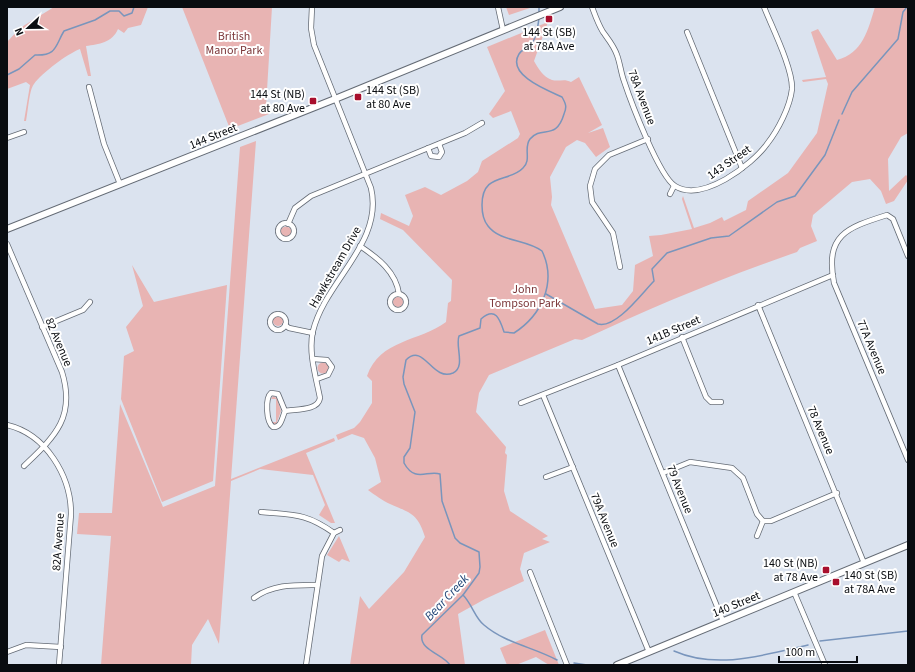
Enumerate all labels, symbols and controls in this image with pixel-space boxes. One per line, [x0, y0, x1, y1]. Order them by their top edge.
north arrow [8, 8, 48, 48]
marker: 144 St (SB) at 78A Ave [544, 14, 554, 24]
place label: 144 St (SB) at 78A Ave [522, 24, 576, 55]
text: N [11, 25, 28, 38]
park label: British Manor Park [206, 28, 262, 59]
street label: 78A Avenue [623, 67, 660, 127]
place label: 144 St (SB) at 80 Ave [366, 82, 420, 113]
place label: 144 St (NB) at 80 Ave [250, 86, 305, 117]
marker: 144 St (SB) at 80 Ave [353, 92, 363, 102]
marker: 144 St (NB) at 80 Ave [308, 96, 318, 106]
street label: 144 Street [187, 119, 240, 154]
street label: 143 Street [704, 141, 755, 184]
street label: Hawkstream Drive [305, 223, 366, 311]
park label: John Tompson Park [489, 281, 561, 312]
street label: 141B Street [643, 311, 703, 350]
street label: 82 Avenue [41, 315, 76, 369]
street label: 77A Avenue [852, 317, 891, 377]
street label: 78 Avenue [803, 403, 838, 457]
street label: 79 Avenue [662, 462, 697, 516]
street label: 79A Avenue [586, 490, 623, 550]
street label: 82A Avenue [48, 513, 69, 571]
place label: 140 St (NB) at 78 Ave [763, 555, 818, 586]
marker: 140 St (NB) at 78 Ave [821, 565, 831, 575]
place label: 140 St (SB) at 78A Ave [844, 567, 898, 598]
water label: Bear Creek [420, 570, 474, 625]
marker: 140 St (SB) at 78A Ave [831, 577, 841, 587]
street label: 140 Street [710, 587, 763, 622]
scale bar [779, 638, 857, 664]
text: 100 m [785, 644, 815, 661]

